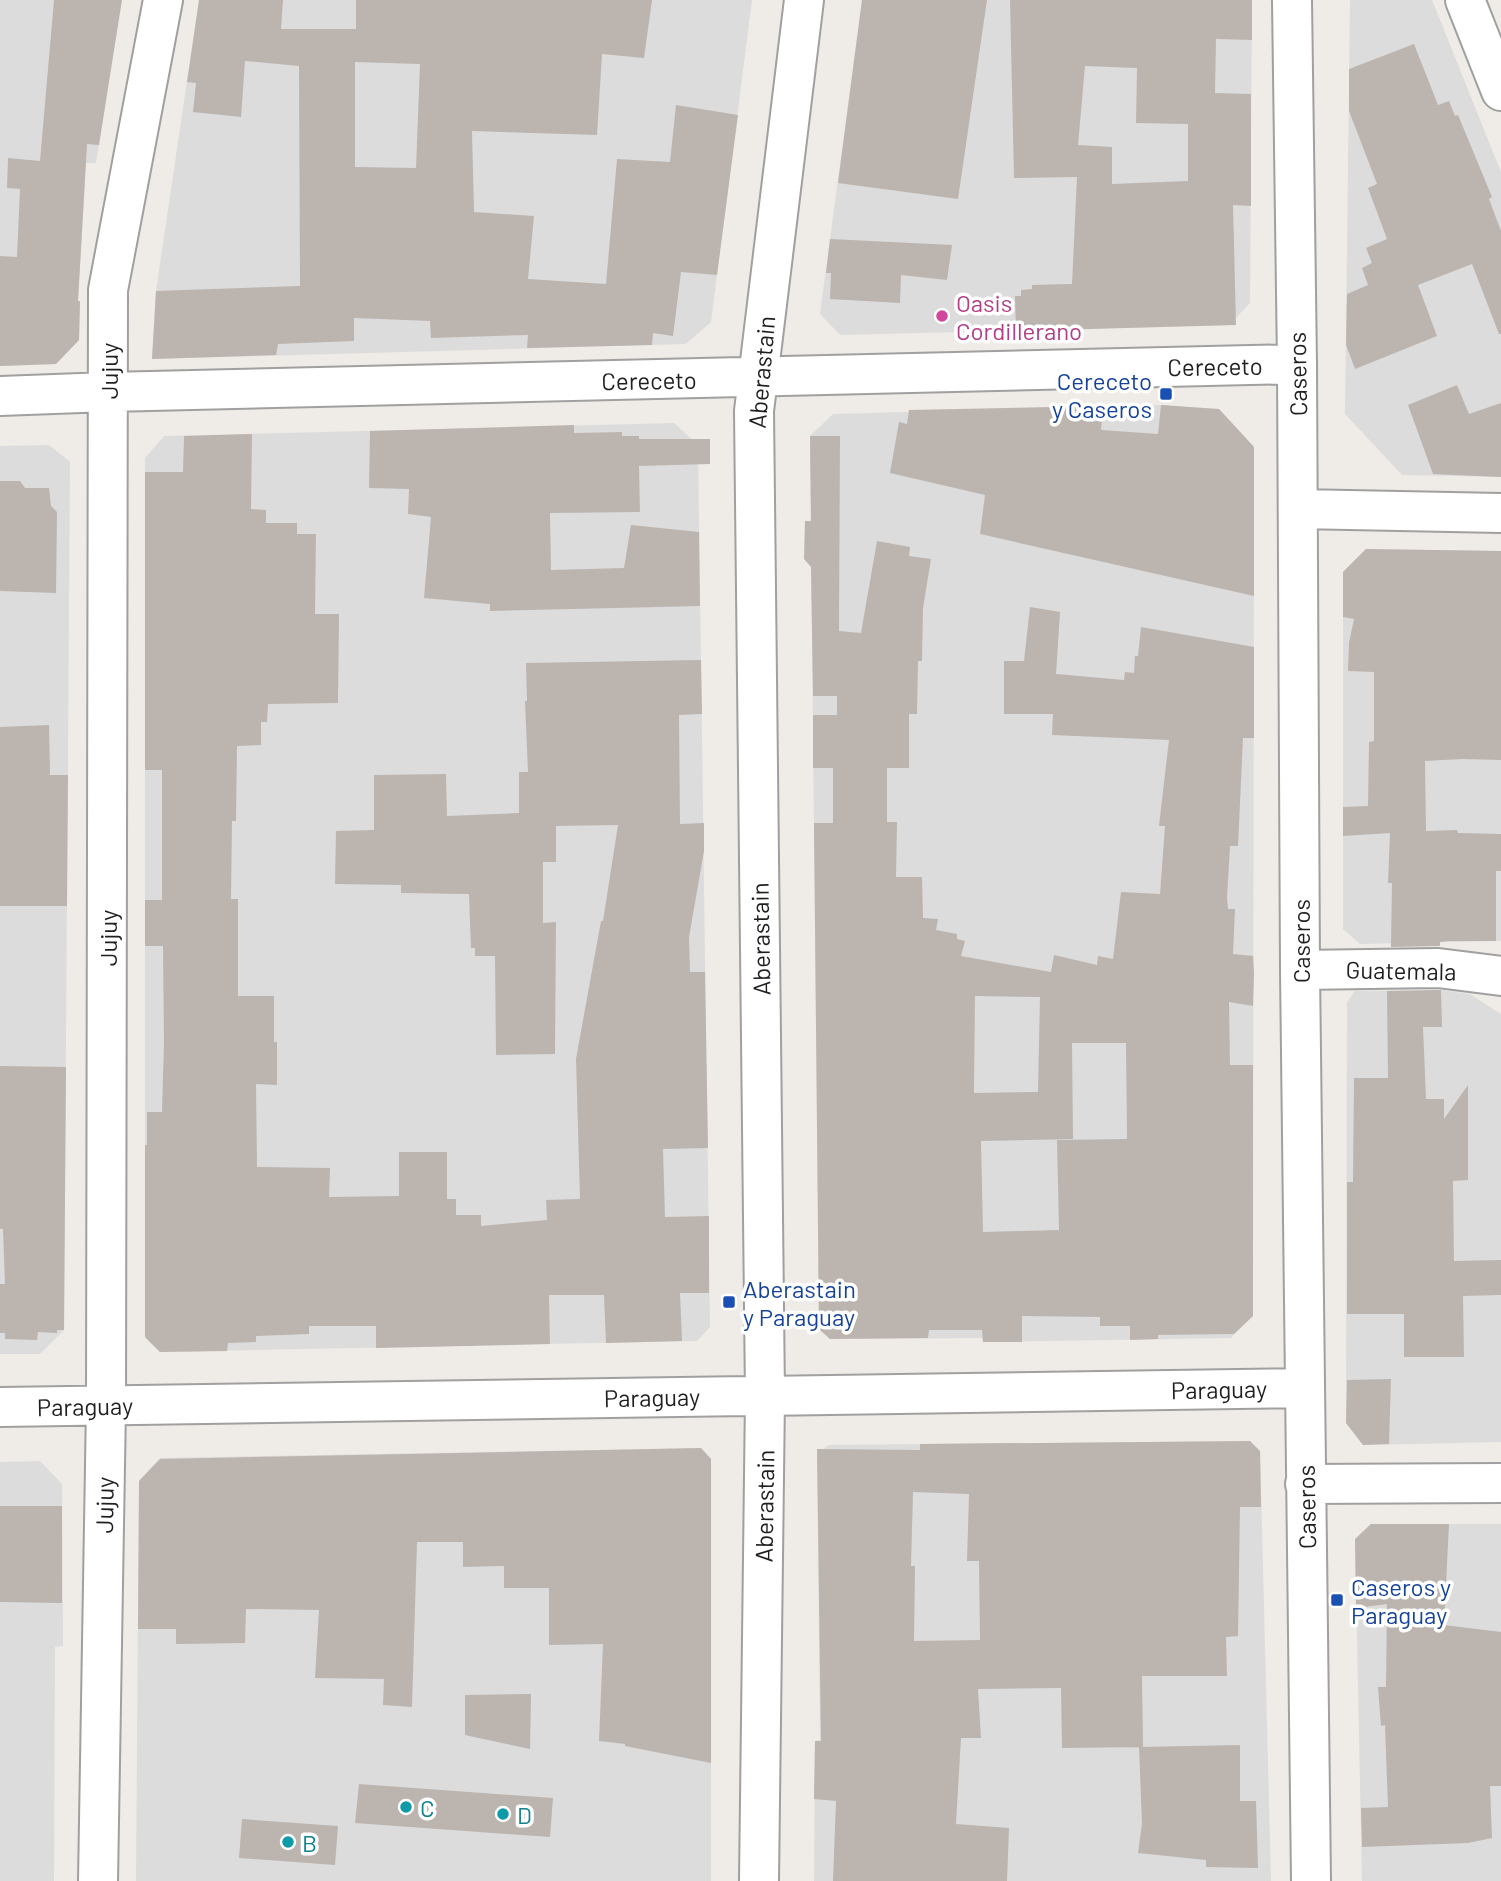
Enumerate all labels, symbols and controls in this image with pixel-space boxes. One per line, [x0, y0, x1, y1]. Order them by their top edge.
place label: Oasis Cordillerano [956, 288, 1082, 345]
marker: Oasis Cordillerano [934, 308, 950, 324]
street label: Aberastain [742, 315, 780, 429]
street label: Caseros [1282, 332, 1312, 416]
street label: Jujuy [94, 343, 123, 399]
street label: Cereceto [1167, 351, 1263, 381]
street label: Cereceto [601, 365, 697, 395]
place label: Cereceto y Caseros [1052, 366, 1152, 423]
marker: Cereceto y Caseros [1158, 386, 1174, 402]
street label: Aberastain [745, 882, 775, 996]
street label: Caseros [1286, 899, 1315, 983]
street label: Jujuy [93, 910, 122, 966]
street label: Guatemala [1345, 955, 1457, 985]
place label: Aberastain y Paraguay [743, 1274, 856, 1331]
marker: Aberastain y Paraguay [721, 1294, 737, 1310]
street label: Paraguay [1171, 1374, 1267, 1404]
street label: Paraguay [604, 1382, 700, 1412]
street label: Paraguay [37, 1391, 133, 1421]
street label: Aberastain [749, 1449, 779, 1563]
street label: Caseros [1291, 1465, 1321, 1549]
street label: Jujuy [89, 1476, 119, 1534]
place label: Caseros y Paraguay [1351, 1572, 1451, 1629]
marker: Caseros y Paraguay [1329, 1592, 1345, 1608]
place label: C [420, 1793, 435, 1822]
marker: C [398, 1799, 414, 1815]
place label: D [517, 1800, 532, 1829]
marker: D [495, 1806, 511, 1822]
place label: B [302, 1828, 317, 1857]
marker: B [280, 1834, 296, 1850]

